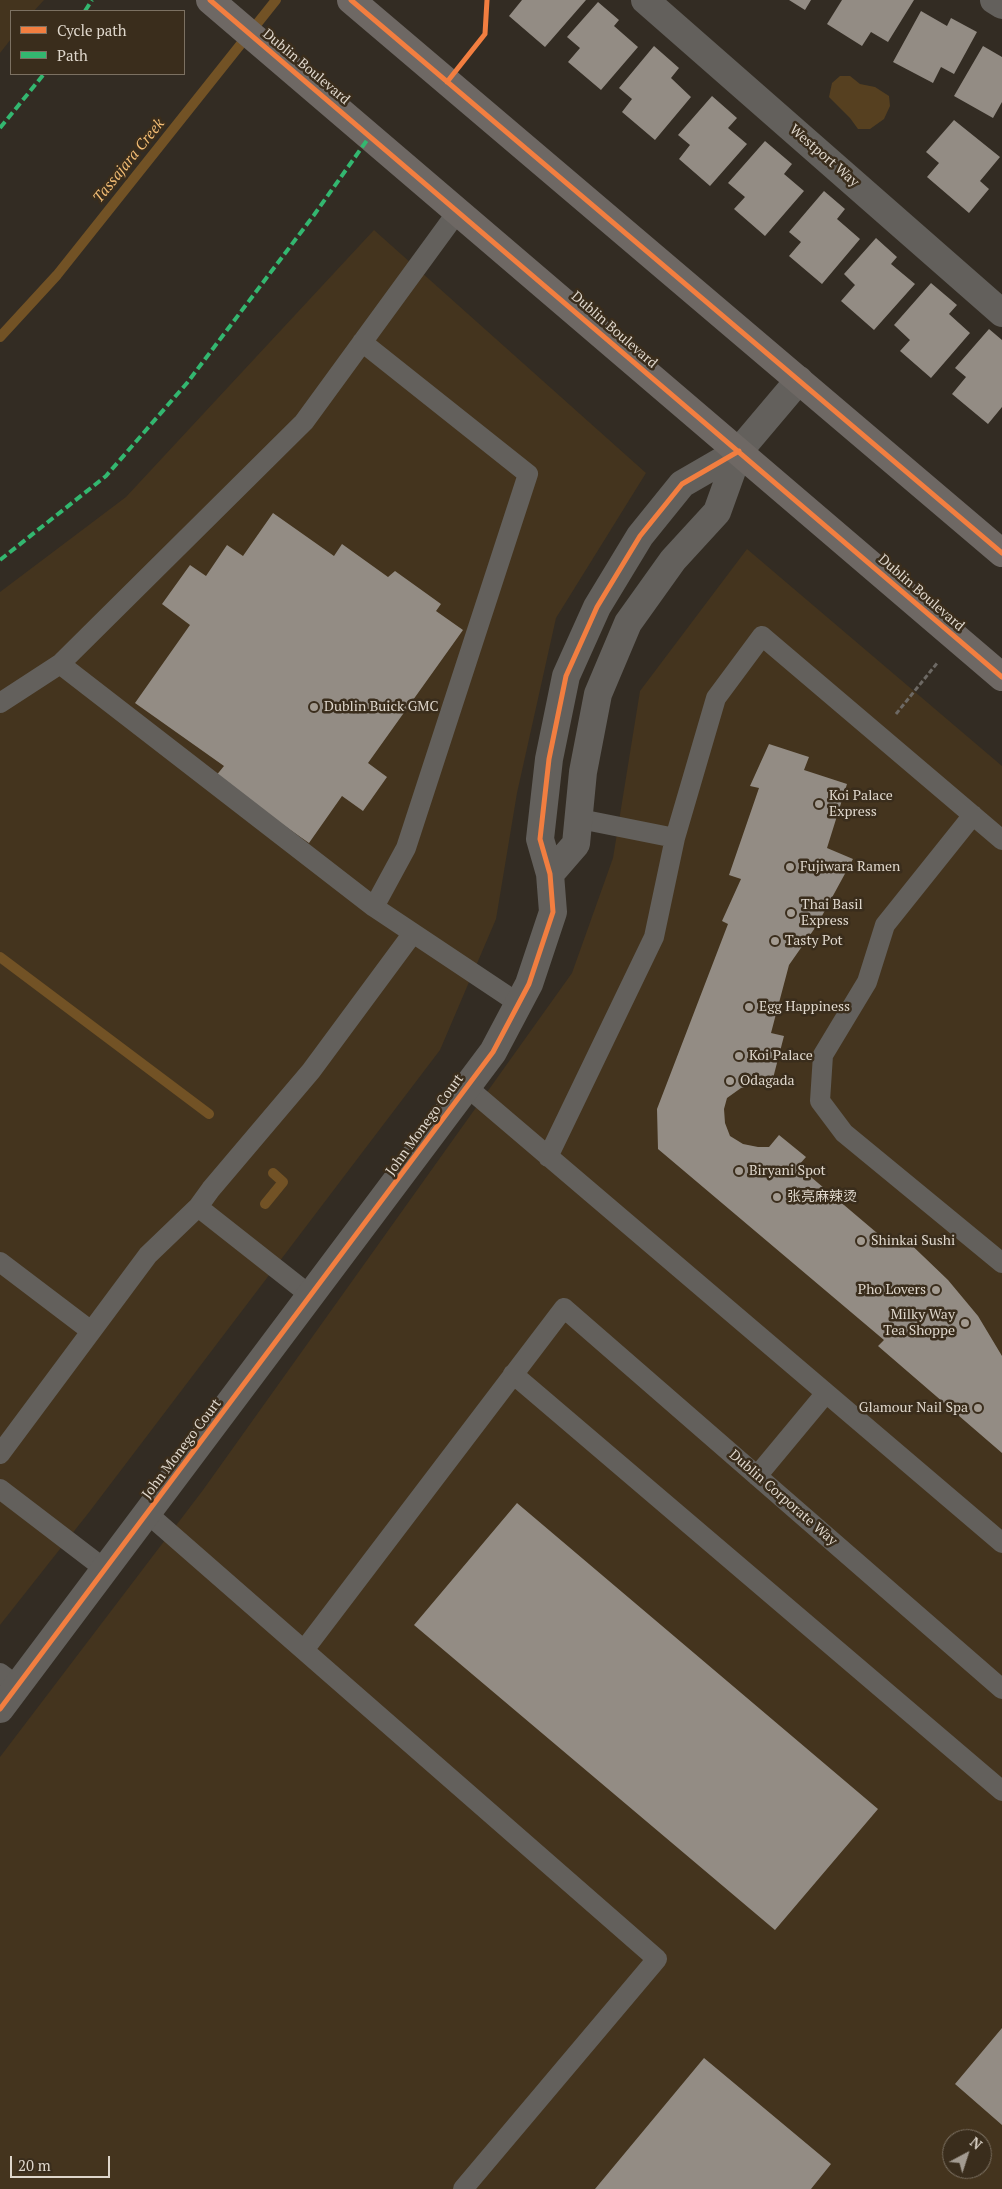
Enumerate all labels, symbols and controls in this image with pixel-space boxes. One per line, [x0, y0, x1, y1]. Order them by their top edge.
legend [10, 10, 185, 75]
text: Cycle path [57, 20, 127, 40]
street label: Dublin Boulevard [259, 26, 353, 108]
text: Path [57, 45, 88, 65]
water label: Tassajara Creek [90, 115, 168, 207]
street label: Westport Way [786, 121, 862, 191]
street label: Dublin Boulevard [568, 288, 660, 372]
street label: Dublin Boulevard [875, 551, 967, 635]
place label: Dublin Buick GMC [324, 699, 439, 715]
marker: Dublin Buick GMC [308, 701, 320, 713]
place label: Koi Palace Express [829, 788, 893, 820]
marker: Koi Palace Express [813, 798, 825, 810]
place label: Fujiwara Ramen [800, 859, 900, 875]
marker: Fujiwara Ramen [784, 861, 796, 873]
place label: Thai Basil Express [801, 897, 863, 930]
marker: Thai Basil Express [785, 907, 797, 919]
place label: Tasty Pot [785, 933, 843, 949]
marker: Tasty Pot [769, 935, 781, 947]
place label: Egg Happiness [759, 999, 850, 1015]
marker: Egg Happiness [743, 1001, 755, 1013]
place label: Koi Palace [749, 1048, 813, 1064]
marker: Koi Palace [733, 1050, 745, 1062]
street label: John Monego Court [383, 1071, 467, 1179]
place label: Odagada [740, 1073, 794, 1089]
marker: Odagada [724, 1075, 736, 1087]
place label: Biryani Spot [749, 1163, 826, 1179]
marker: Biryani Spot [733, 1165, 745, 1177]
place label: 张亮麻辣烫 [787, 1189, 857, 1205]
marker: 张亮麻辣烫 [771, 1191, 783, 1203]
place label: Shinkai Sushi [871, 1233, 955, 1249]
marker: Shinkai Sushi [855, 1235, 867, 1247]
place label: Pho Lovers [858, 1282, 926, 1298]
marker: Pho Lovers [930, 1284, 942, 1296]
place label: Milky Way Tea Shoppe [883, 1307, 955, 1340]
marker: Milky Way Tea Shoppe [959, 1317, 971, 1329]
street label: John Monego Court [139, 1396, 225, 1502]
place label: Glamour Nail Spa [859, 1400, 968, 1416]
marker: Glamour Nail Spa [972, 1402, 984, 1414]
street label: Dublin Corporate Way [726, 1447, 840, 1549]
north arrow [942, 2129, 992, 2179]
text: N [966, 2132, 986, 2154]
scale bar [12, 2146, 112, 2178]
text: 20 m [18, 2155, 51, 2175]

